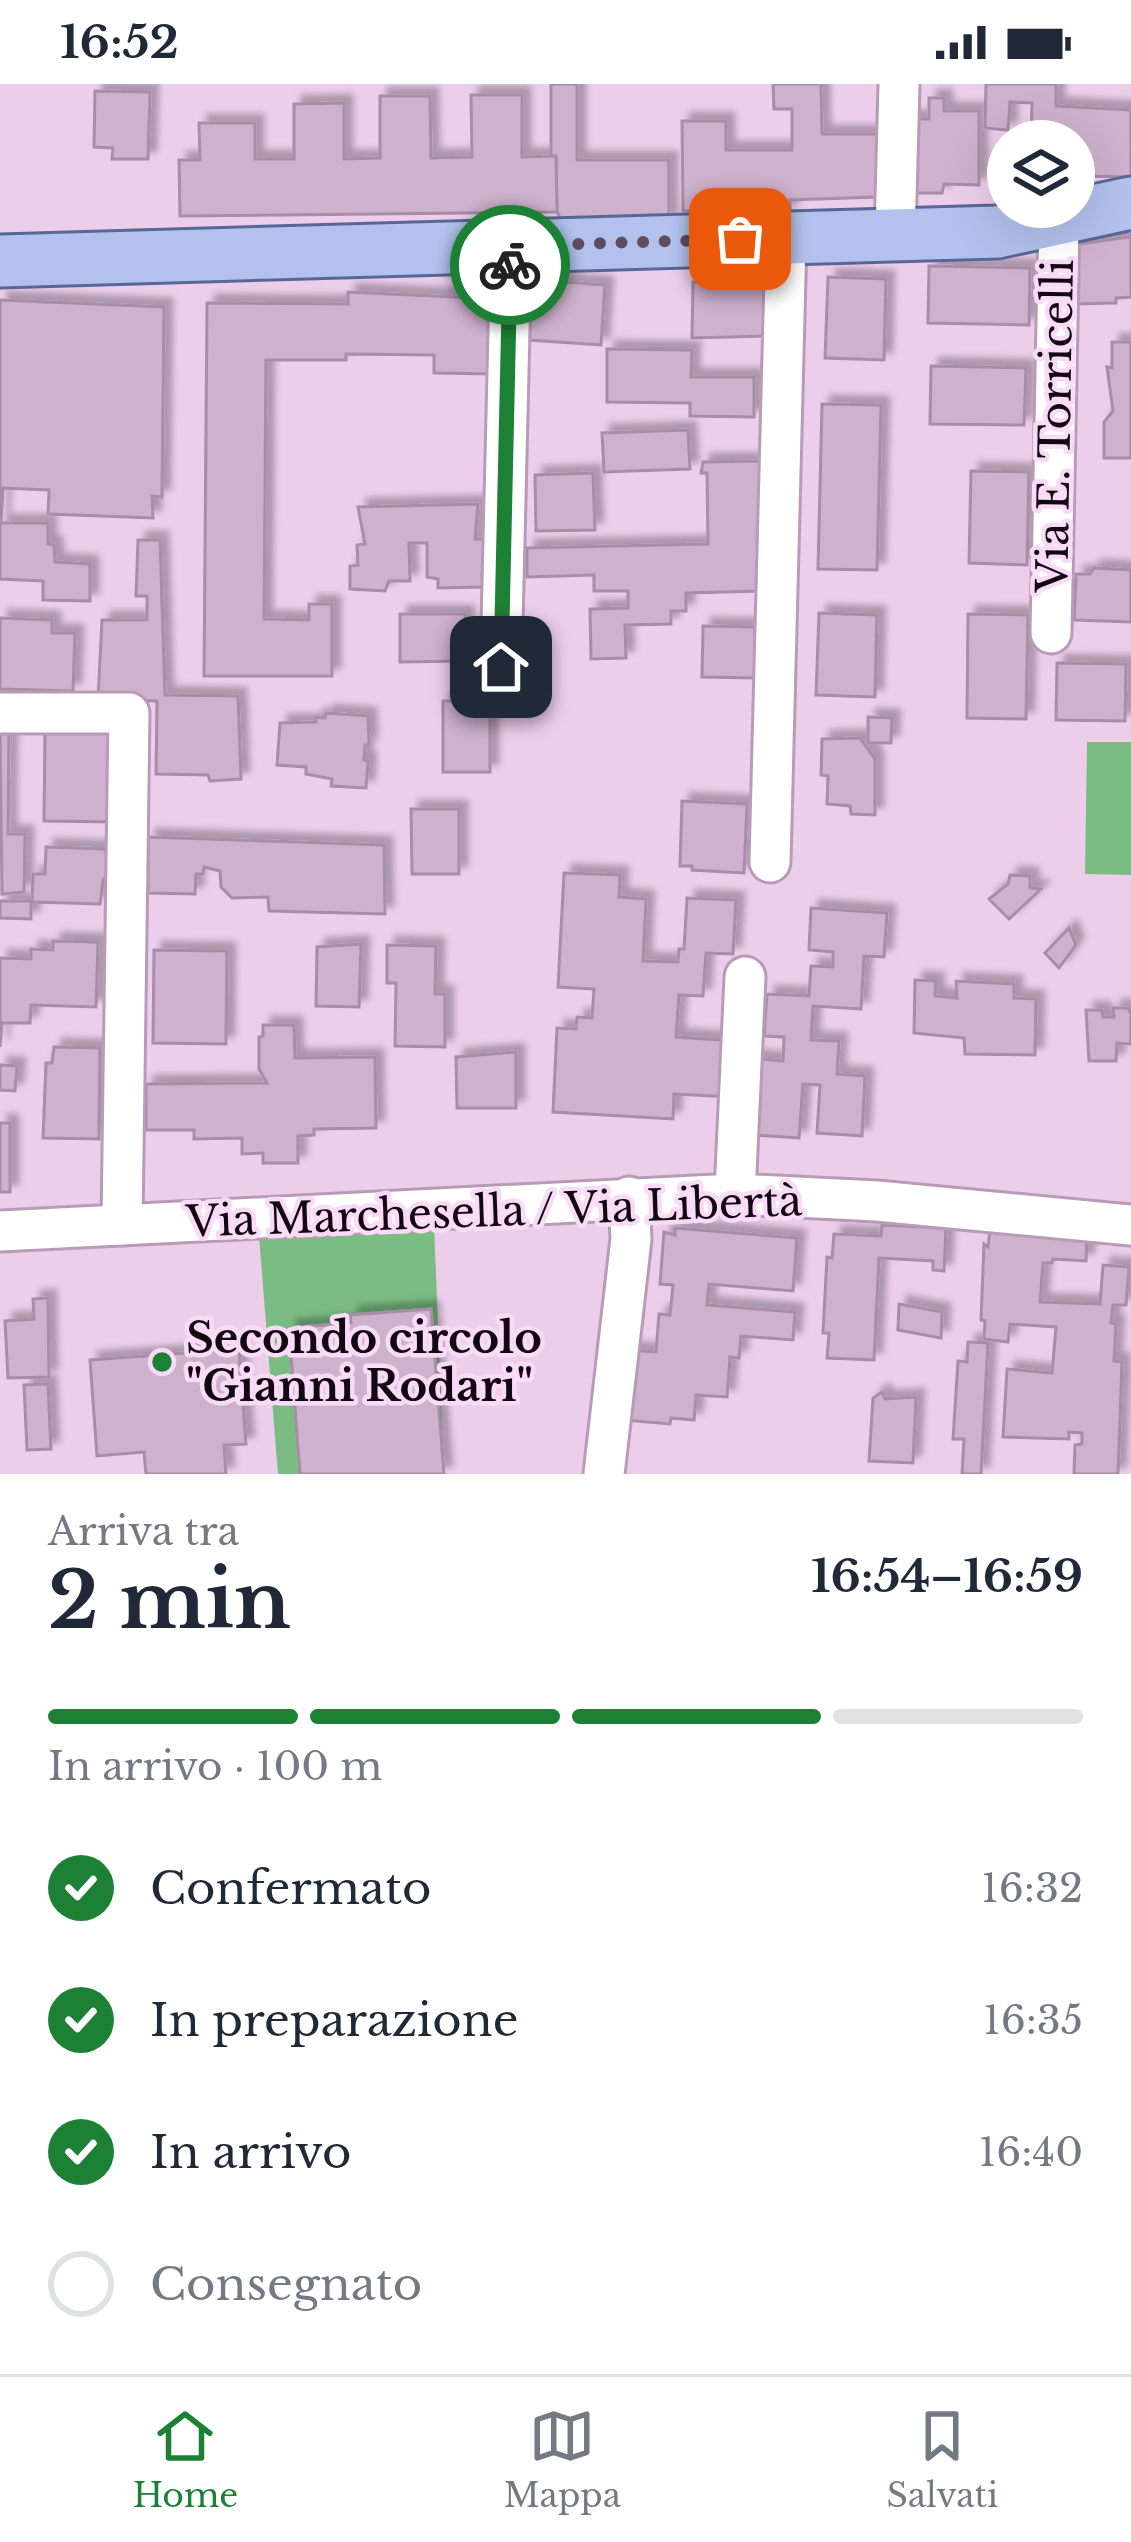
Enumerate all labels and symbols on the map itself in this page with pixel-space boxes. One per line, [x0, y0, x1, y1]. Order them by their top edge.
pin [689, 188, 791, 290]
courier [450, 205, 570, 325]
street label: Via E. Torricelli [1026, 259, 1084, 594]
pin [450, 616, 552, 718]
street label: Via Marchesella / Via Libertà [184, 1174, 804, 1248]
place label: Secondo circolo "Gianni Rodari" [186, 1312, 542, 1412]
marker: Secondo circolo "Gianni Rodari" [149, 1349, 175, 1375]

